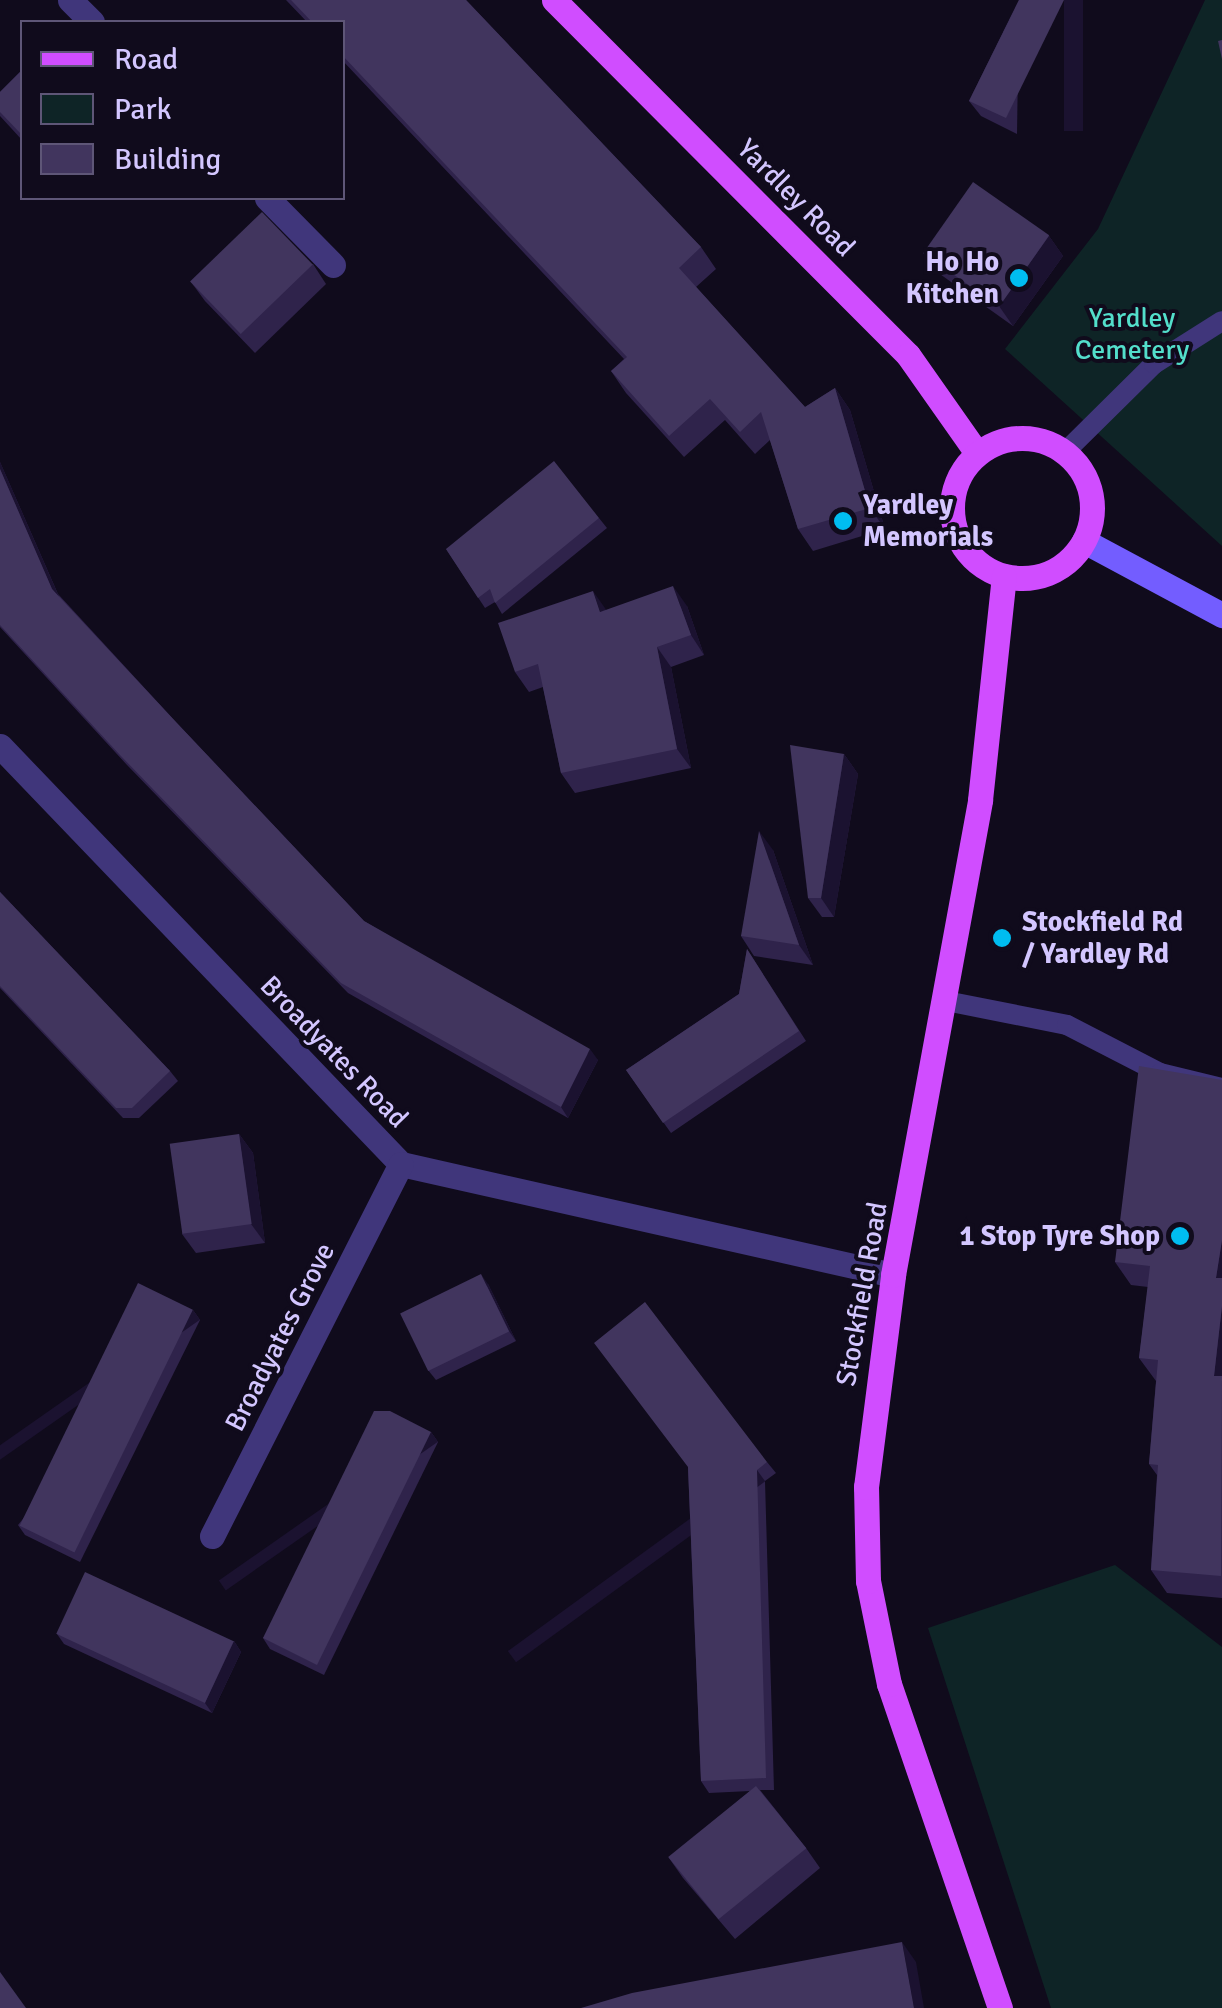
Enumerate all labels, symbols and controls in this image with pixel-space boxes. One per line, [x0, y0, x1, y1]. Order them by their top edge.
legend [20, 20, 345, 200]
text: Road [114, 41, 178, 78]
text: Park [114, 91, 172, 128]
street label: Yardley Road [730, 132, 862, 264]
text: Building [114, 141, 221, 178]
place label: Ho Ho Kitchen [905, 245, 999, 311]
marker: Ho Ho Kitchen [1008, 267, 1030, 289]
park label: Yardley Cemetery [1075, 301, 1189, 367]
place label: Yardley Memorials [863, 488, 993, 554]
marker: Yardley Memorials [832, 510, 854, 532]
place label: Stockfield Rd / Yardley Rd [1022, 905, 1183, 971]
marker: Stockfield Rd / Yardley Rd [991, 927, 1013, 949]
street label: Broadyates Road [253, 969, 415, 1135]
street label: Stockfield Road [829, 1199, 895, 1389]
place label: 1 Stop Tyre Shop [960, 1219, 1160, 1253]
marker: 1 Stop Tyre Shop [1169, 1225, 1191, 1247]
street label: Broadyates Grove [218, 1237, 342, 1437]

